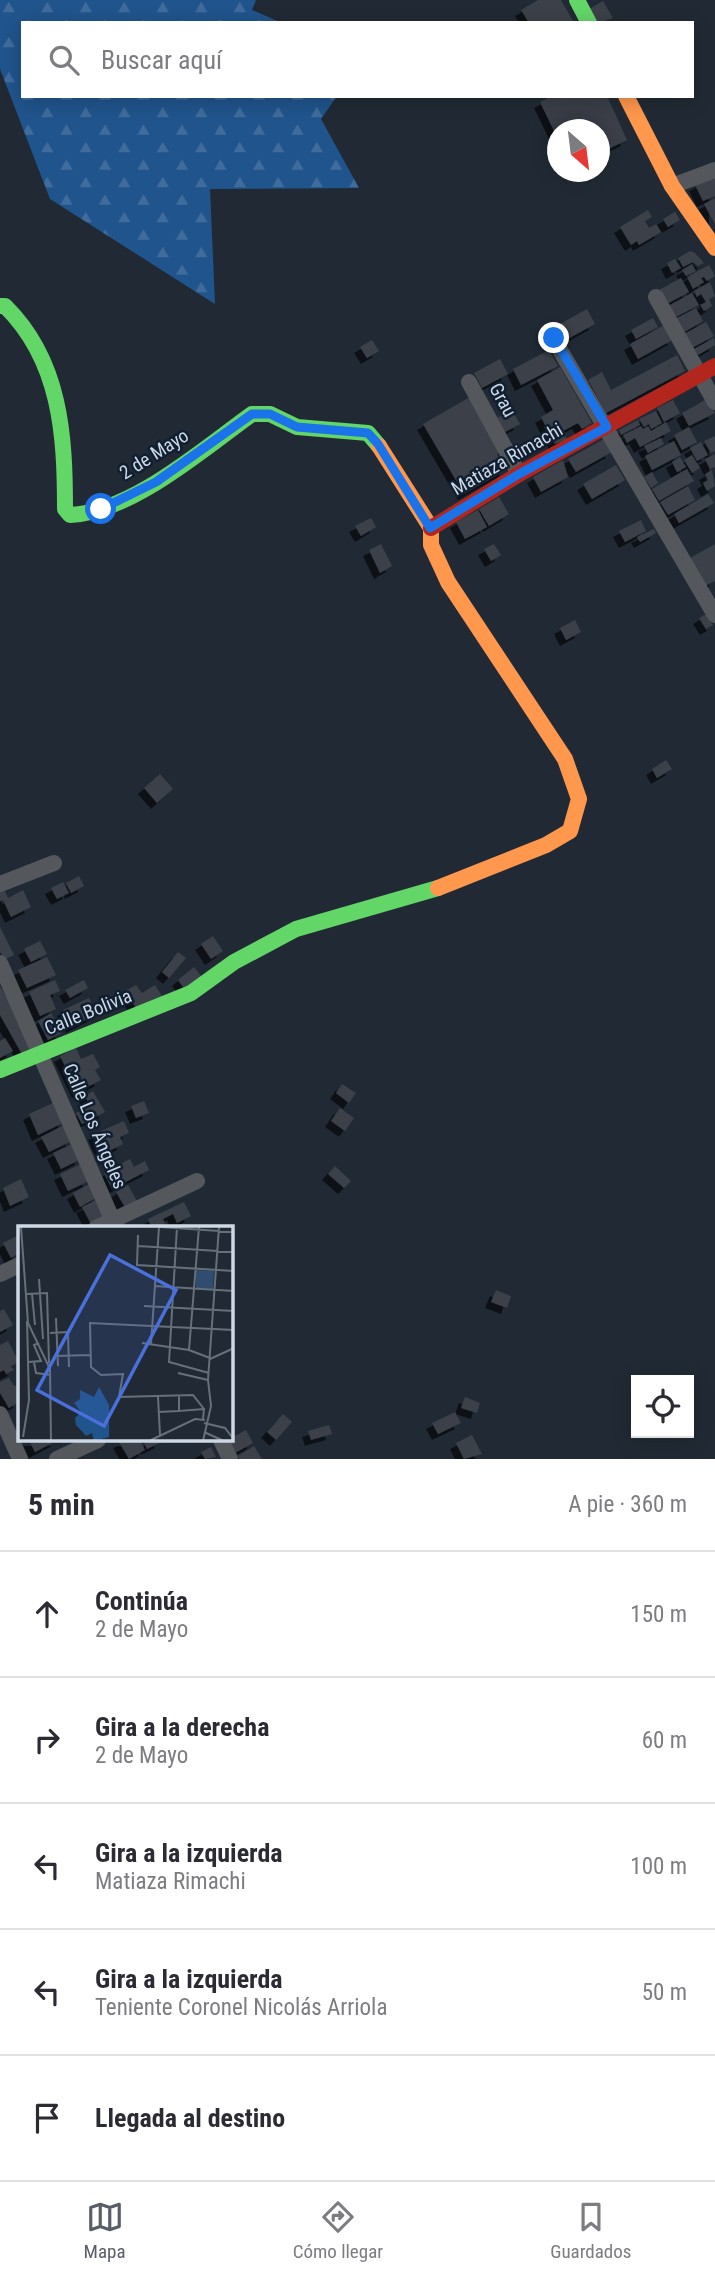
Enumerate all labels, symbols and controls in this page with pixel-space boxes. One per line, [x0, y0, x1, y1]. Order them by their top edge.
search box [21, 21, 694, 98]
icon: search [45, 41, 83, 79]
text: Buscar aquí [101, 45, 222, 75]
north arrow [547, 119, 610, 182]
route end [538, 322, 569, 353]
street label: Grau [484, 379, 522, 421]
street label: Matiaza Rimachi [447, 418, 567, 500]
street label: 2 de Mayo [115, 424, 193, 484]
route start [85, 493, 116, 524]
street label: Calle Bolivia [41, 984, 135, 1040]
street label: Calle Los Ángeles [58, 1060, 132, 1192]
inset map [18, 1226, 233, 1442]
map controls [631, 1375, 694, 1438]
button: locate [631, 1375, 694, 1438]
text: 5 min [28, 1487, 95, 1522]
text: A pie · 360 m [568, 1491, 687, 1518]
text: Continúa [95, 1586, 188, 1616]
icon: ahead [28, 1595, 66, 1633]
text: 150 m [630, 1601, 687, 1628]
text: 2 de Mayo [95, 1616, 188, 1643]
text: Gira a la derecha [95, 1712, 269, 1742]
icon: right [28, 1721, 66, 1759]
text: 60 m [642, 1727, 687, 1754]
text: 2 de Mayo [95, 1742, 188, 1769]
text: Gira a la izquierda [95, 1838, 283, 1868]
icon: left [28, 1847, 66, 1885]
text: 100 m [630, 1853, 687, 1880]
text: Matiaza Rimachi [95, 1868, 246, 1895]
text: Gira a la izquierda [95, 1964, 283, 1994]
icon: left [28, 1973, 66, 2011]
text: 50 m [642, 1979, 687, 2006]
text: Teniente Coronel Nicolás Arriola [95, 1994, 387, 2021]
icon: arrive [28, 2099, 66, 2137]
text: Llegada al destino [95, 2103, 285, 2133]
tab: Mapa [84, 2198, 126, 2263]
tab: Cómo llegar [293, 2198, 383, 2263]
tab: Guardados [550, 2198, 631, 2263]

